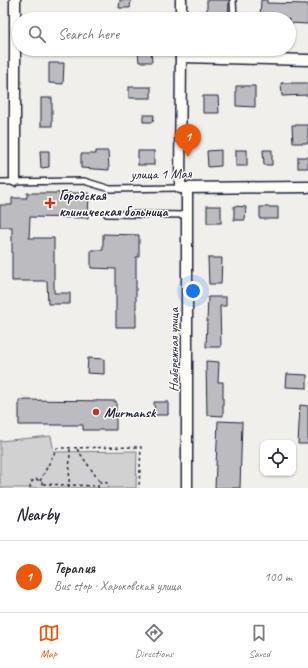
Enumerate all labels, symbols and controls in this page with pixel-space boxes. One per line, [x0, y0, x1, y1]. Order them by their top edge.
search box [12, 12, 296, 56]
icon: search [26, 23, 48, 45]
text: Search here [58, 25, 119, 44]
pin: 1 [175, 124, 201, 157]
street label: улица 1 Мая [130, 165, 193, 183]
place label: Городская клиническая больница [59, 187, 169, 220]
marker: Городская клиническая больница [44, 197, 56, 209]
your location [183, 281, 203, 301]
street label: Набережная улица [165, 307, 182, 392]
place label: Murmansk [104, 404, 157, 421]
marker: Murmansk [91, 407, 101, 417]
map controls [260, 440, 296, 476]
button: locate [260, 440, 296, 476]
text: Nearby [16, 504, 59, 525]
text: Терапия [54, 559, 95, 578]
text: 1 [26, 569, 32, 585]
text: 100 m [264, 569, 292, 585]
text: Bus stop · Харьковская улица [54, 578, 181, 594]
tab: Map [38, 622, 60, 660]
tab: Directions [135, 622, 173, 660]
tab: Saved [248, 622, 270, 660]

